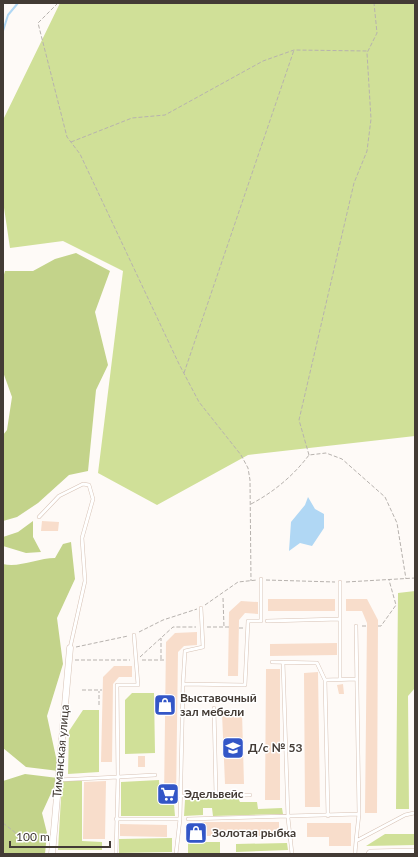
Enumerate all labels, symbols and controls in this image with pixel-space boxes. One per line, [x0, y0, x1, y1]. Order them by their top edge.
place label: Выставочный зал мебели [180, 690, 257, 719]
shop icon: Выставочный зал мебели [152, 692, 178, 718]
street label: Тиманская улица [49, 704, 72, 798]
school or university icon: Д/с № 53 [220, 735, 246, 761]
place label: Д/с № 53 [248, 740, 302, 755]
supermarket icon: Эдельвейс [155, 781, 181, 807]
place label: Эдельвейс [184, 786, 244, 801]
shop icon: Золотая рыбка [183, 820, 209, 846]
scale bar [10, 823, 110, 849]
place label: Золотая рыбка [212, 825, 296, 840]
text: 100 m [16, 829, 50, 844]

